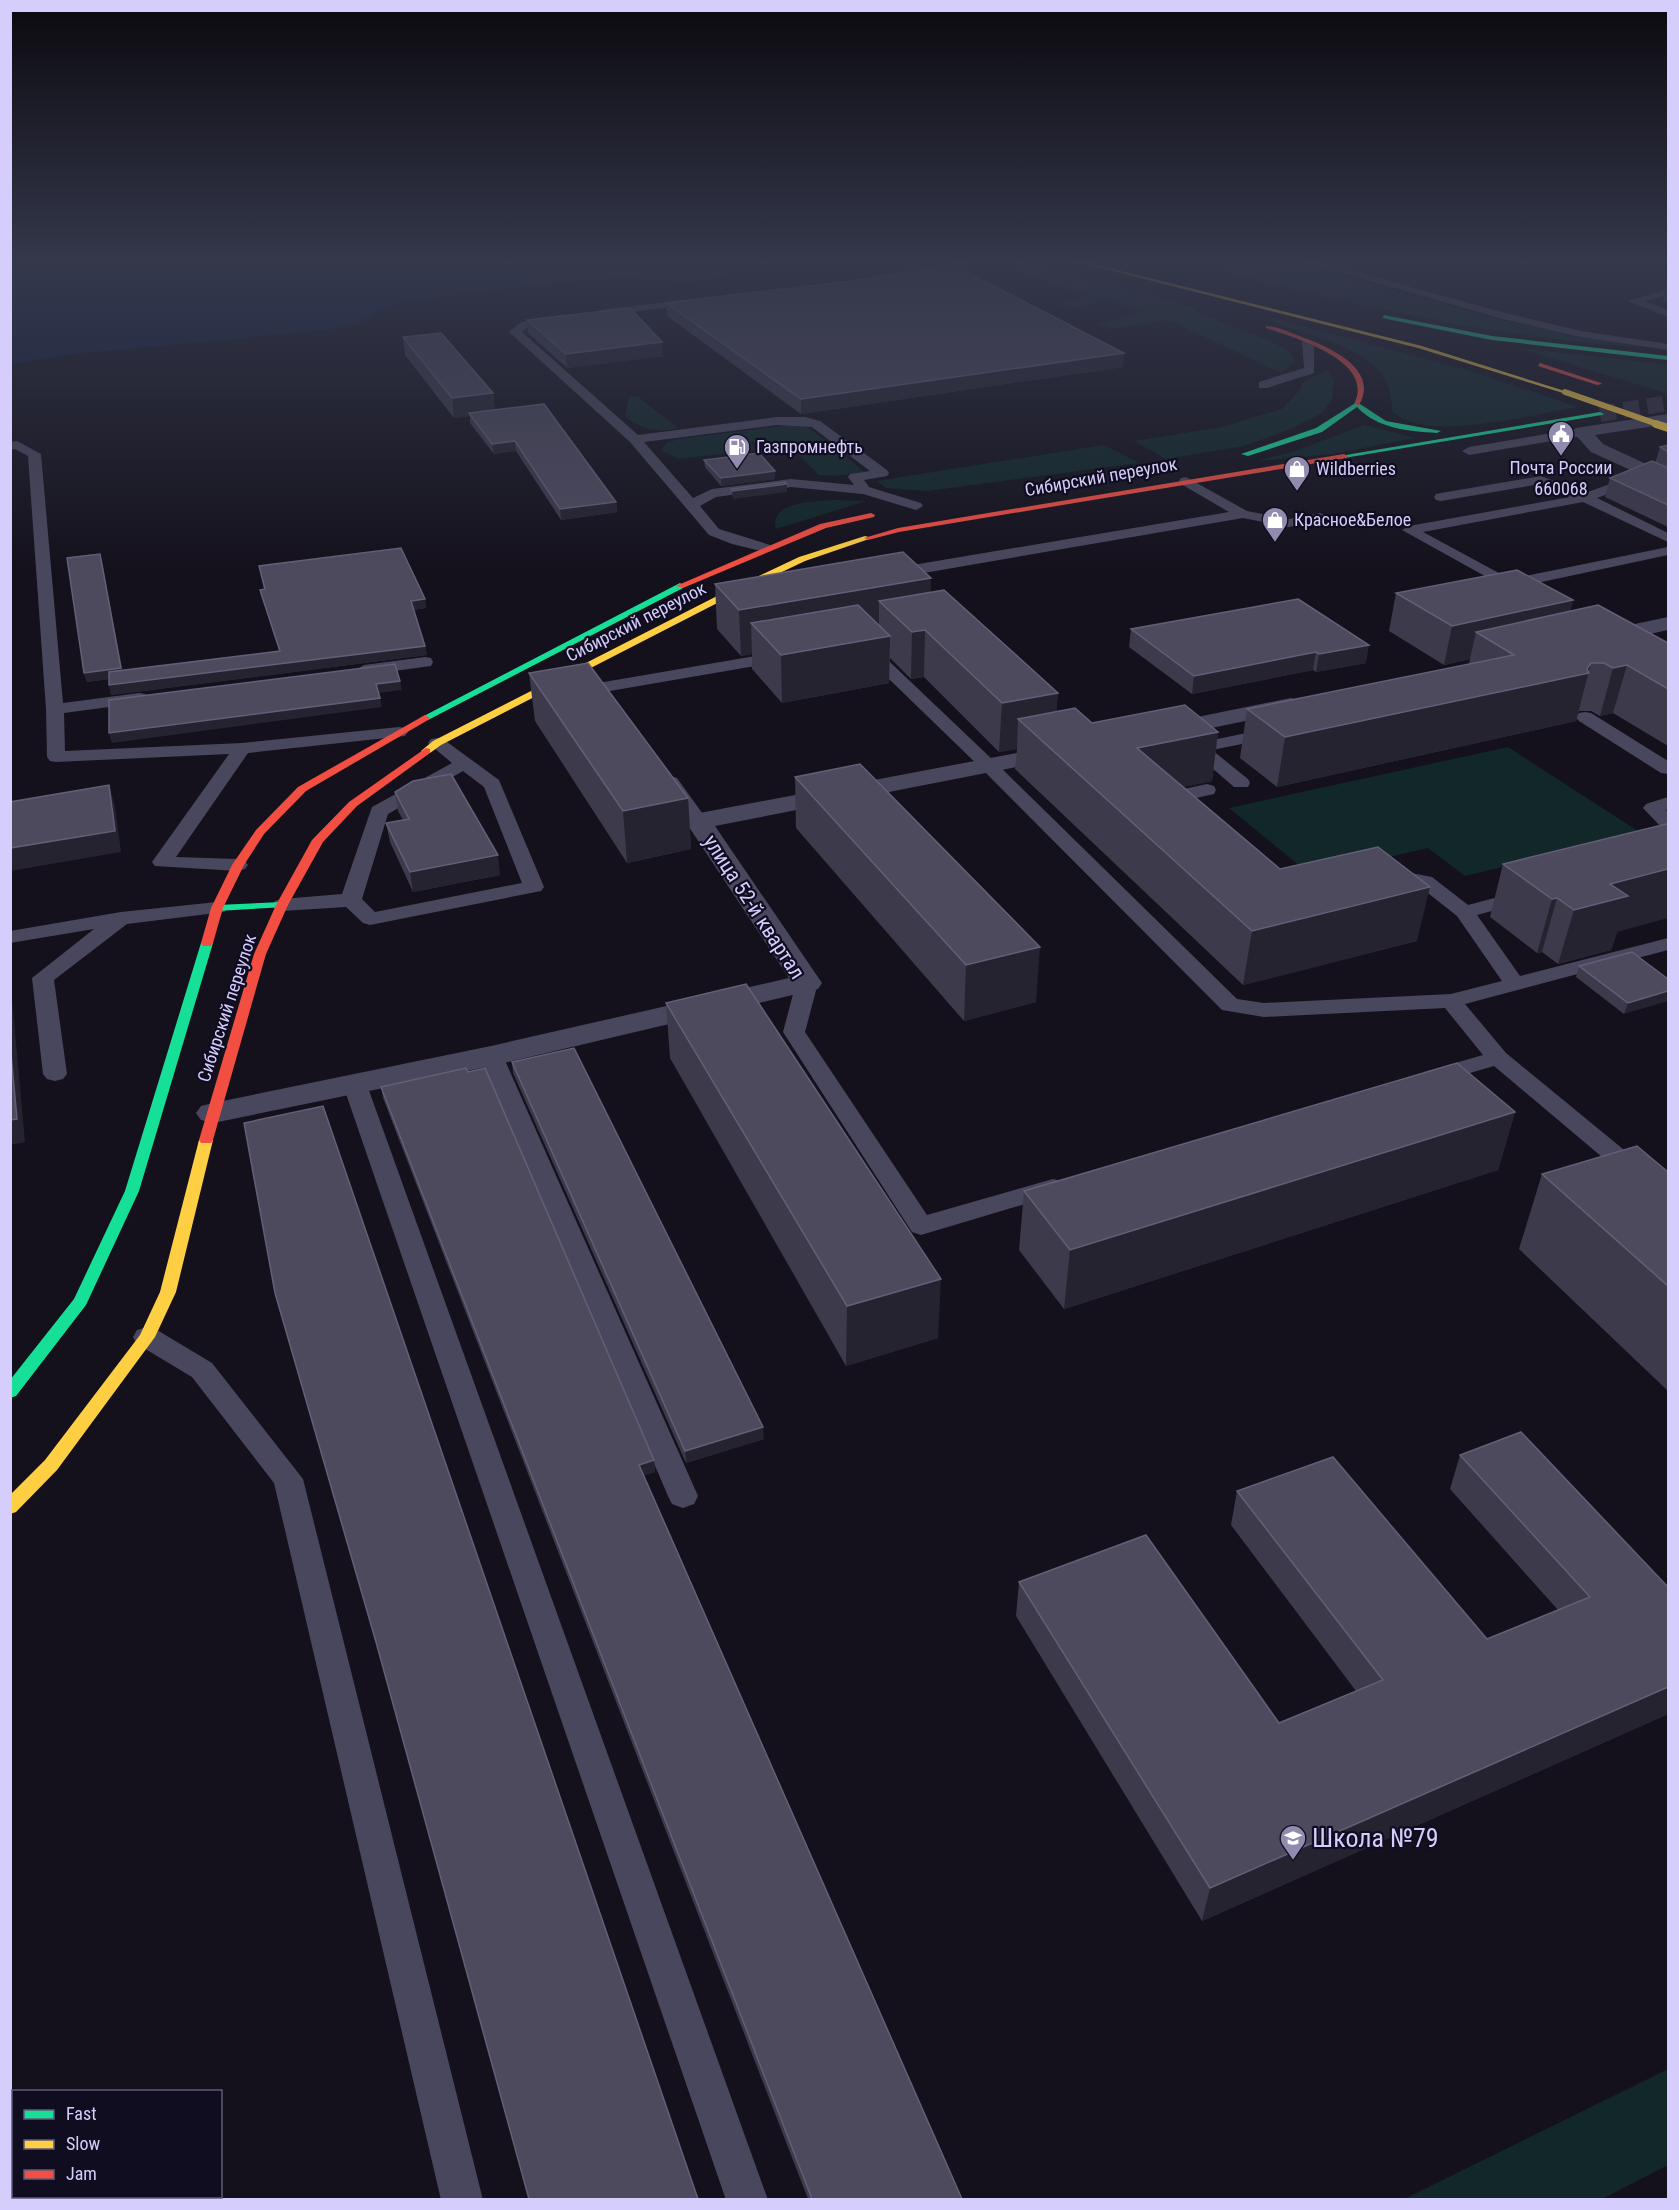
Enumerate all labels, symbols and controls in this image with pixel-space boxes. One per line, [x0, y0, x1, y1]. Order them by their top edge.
public building icon: Почта России 660068 [1546, 419, 1576, 457]
fuel station icon: Газпромнефть [722, 432, 752, 470]
place label: Газпромнефть [756, 436, 863, 457]
street label: Сибирский переулок [1023, 453, 1179, 500]
shop icon: Wildberries [1282, 454, 1312, 492]
place label: Почта России 660068 [1510, 457, 1612, 499]
place label: Wildberries [1316, 458, 1396, 479]
shop icon: Красное&Белое [1260, 505, 1290, 543]
place label: Красное&Белое [1294, 509, 1411, 530]
street label: Сибирский переулок [562, 577, 710, 666]
street label: улица 52-й квартал [698, 830, 810, 984]
street label: Сибирский переулок [193, 931, 260, 1084]
school or university icon: Школа №79 [1278, 1823, 1308, 1861]
place label: Школа №79 [1312, 1823, 1439, 1853]
legend [12, 2090, 222, 2198]
text: Fast [66, 2103, 97, 2124]
text: Slow [66, 2133, 101, 2154]
text: Jam [66, 2163, 97, 2184]

